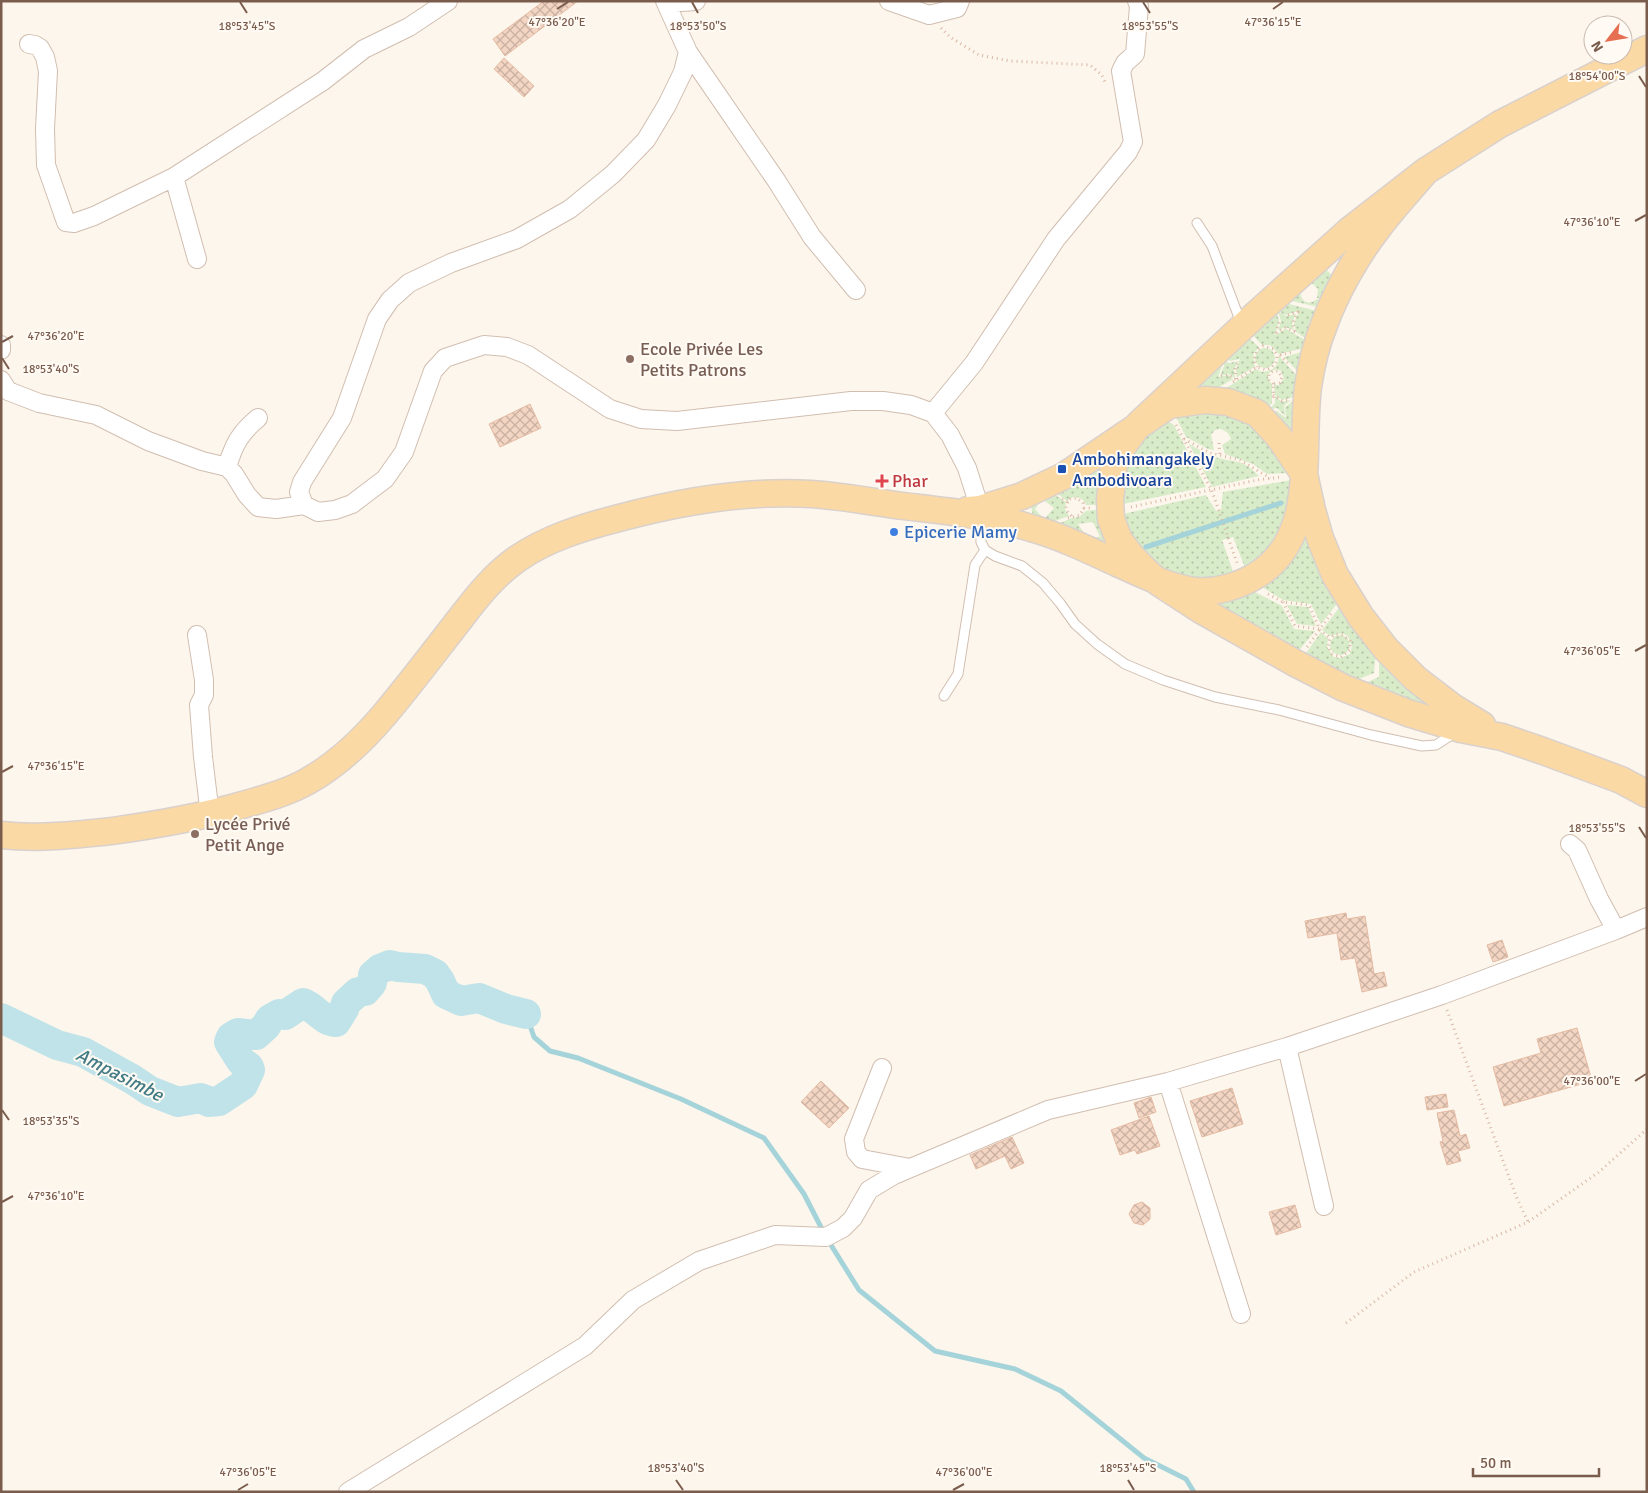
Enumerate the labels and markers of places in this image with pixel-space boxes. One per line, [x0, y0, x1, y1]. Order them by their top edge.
place label: Ecole Privée Les Petits Patrons [640, 338, 763, 381]
marker: Ecole Privée Les Petits Patrons [624, 353, 636, 365]
place label: Ambohimangakely Ambodivoara [1072, 448, 1215, 491]
marker: Ambohimangakely Ambodivoara [1056, 463, 1068, 475]
place label: Phar [892, 470, 928, 492]
marker: Phar [876, 475, 888, 487]
place label: Epicerie Mamy [904, 521, 1017, 543]
marker: Epicerie Mamy [888, 526, 900, 538]
place label: Lycée Privé Petit Ange [205, 813, 291, 856]
marker: Lycée Privé Petit Ange [189, 828, 201, 840]

